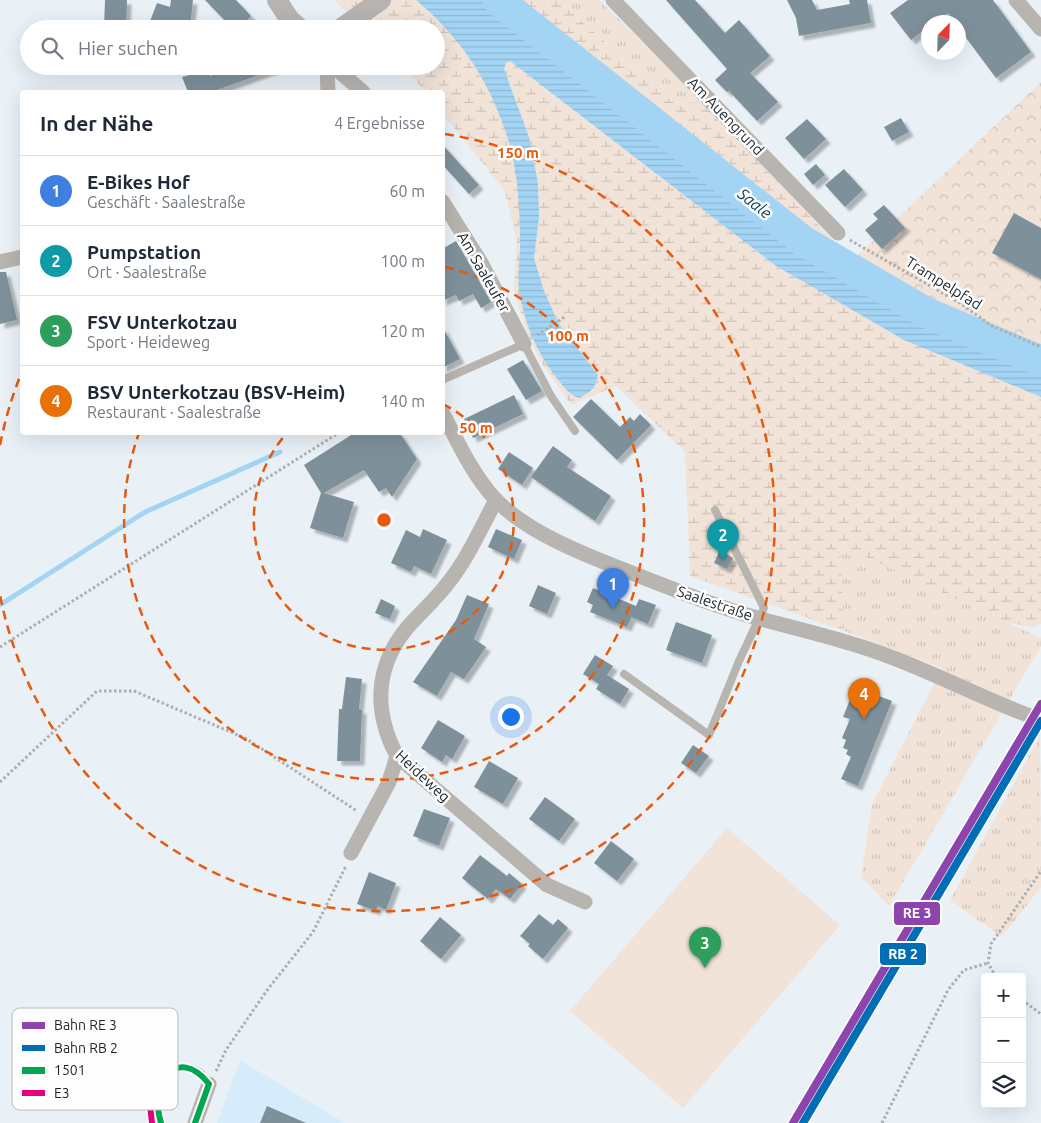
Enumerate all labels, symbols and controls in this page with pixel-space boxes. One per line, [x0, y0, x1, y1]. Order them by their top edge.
north arrow [921, 15, 966, 60]
search box [20, 20, 445, 75]
icon: search [38, 34, 66, 62]
text: Hier suchen [78, 37, 178, 59]
street label: Am Auengrund [685, 74, 767, 158]
text: In der Nähe [40, 111, 153, 135]
text: 4 Ergebnisse [334, 114, 425, 132]
text: 150 m [497, 144, 539, 161]
text: E-Bikes Hof [87, 171, 190, 193]
text: 1 [51, 182, 61, 200]
text: 60 m [389, 182, 425, 200]
water label: Saale [734, 184, 775, 222]
text: Geschäft · Saalestraße [87, 193, 246, 211]
street label: Am Saaleufer [454, 229, 514, 315]
text: Pumpstation [87, 241, 201, 263]
text: 2 [51, 252, 61, 270]
text: 100 m [380, 252, 425, 270]
street label: Trampelpfad [903, 253, 985, 313]
text: Ort · Saalestraße [87, 263, 207, 281]
text: FSV Unterkotzau [87, 311, 237, 333]
text: 3 [51, 322, 61, 340]
text: 120 m [380, 322, 425, 340]
text: 100 m [547, 327, 589, 344]
text: Sport · Heideweg [87, 333, 210, 351]
text: BSV Unterkotzau (BSV-Heim) [87, 381, 346, 403]
text: 4 [51, 392, 61, 410]
text: 140 m [380, 392, 425, 410]
text: Restaurant · Saalestraße [87, 403, 261, 421]
text: 50 m [459, 419, 493, 436]
centre of rings [375, 511, 393, 529]
pin: 2 [707, 519, 739, 560]
pin: 1 [597, 568, 629, 609]
street label: Saalestraße [675, 582, 755, 624]
pin: 4 [848, 678, 880, 719]
your location [498, 704, 524, 730]
street label: Heideweg [392, 747, 454, 805]
line badge: RE 3 [893, 901, 941, 926]
text: RE 3 [903, 905, 931, 921]
pin: 3 [689, 927, 721, 968]
line badge: RB 2 [879, 942, 927, 966]
text: RB 2 [888, 946, 918, 962]
map controls [981, 973, 1026, 1108]
button: + [981, 973, 1026, 1018]
legend [12, 1008, 178, 1110]
text: Bahn RE 3 [54, 1017, 117, 1033]
button: − [981, 1018, 1026, 1063]
text: Bahn RB 2 [54, 1040, 118, 1056]
text: 1501 [54, 1062, 86, 1078]
button: layers [981, 1063, 1026, 1108]
text: E3 [54, 1085, 70, 1101]

